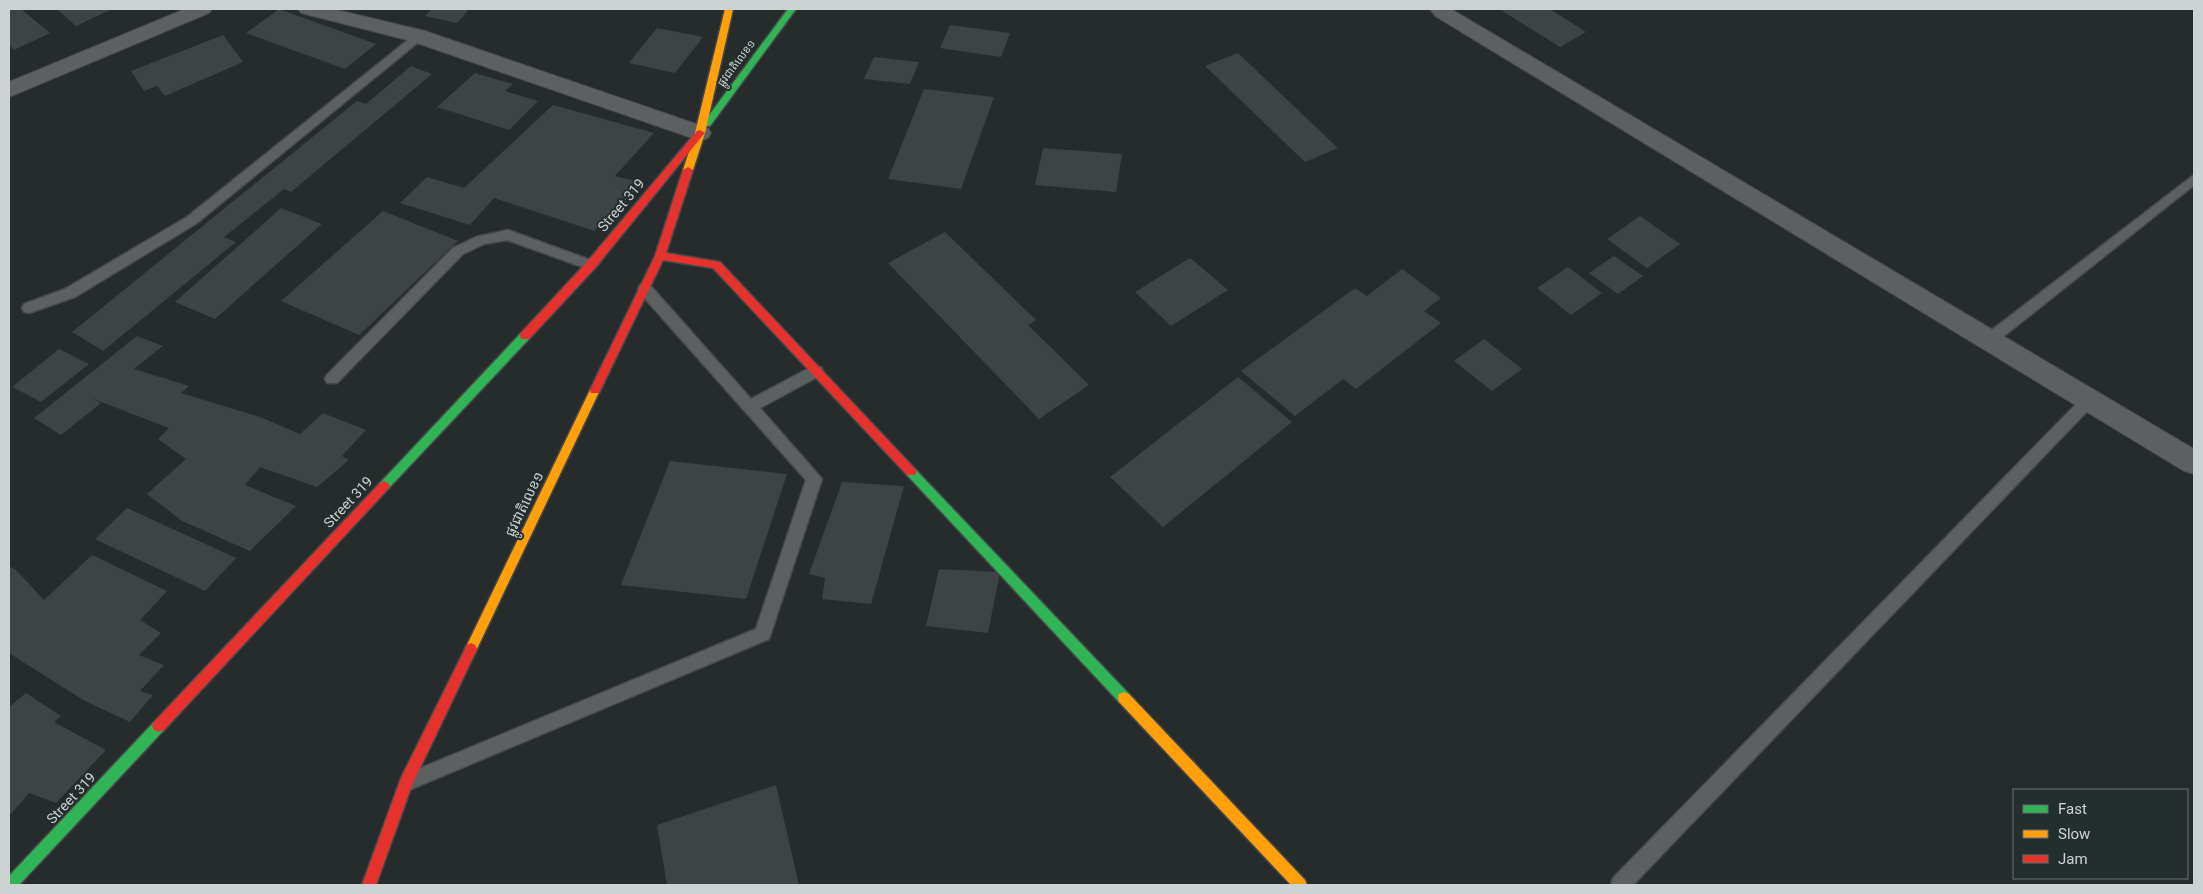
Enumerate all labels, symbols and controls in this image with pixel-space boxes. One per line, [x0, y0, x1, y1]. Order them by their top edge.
street label: ផ្លូវជាតិលេខ១ [714, 37, 761, 91]
street label: Street 319 [594, 175, 648, 235]
street label: ផ្លូវជាតិលេខ១ [501, 469, 550, 541]
street label: Street 319 [320, 473, 376, 531]
street label: Street 319 [43, 769, 99, 827]
legend [2013, 789, 2188, 879]
text: Fast [2058, 800, 2087, 818]
text: Slow [2058, 825, 2090, 843]
text: Jam [2058, 850, 2088, 868]

